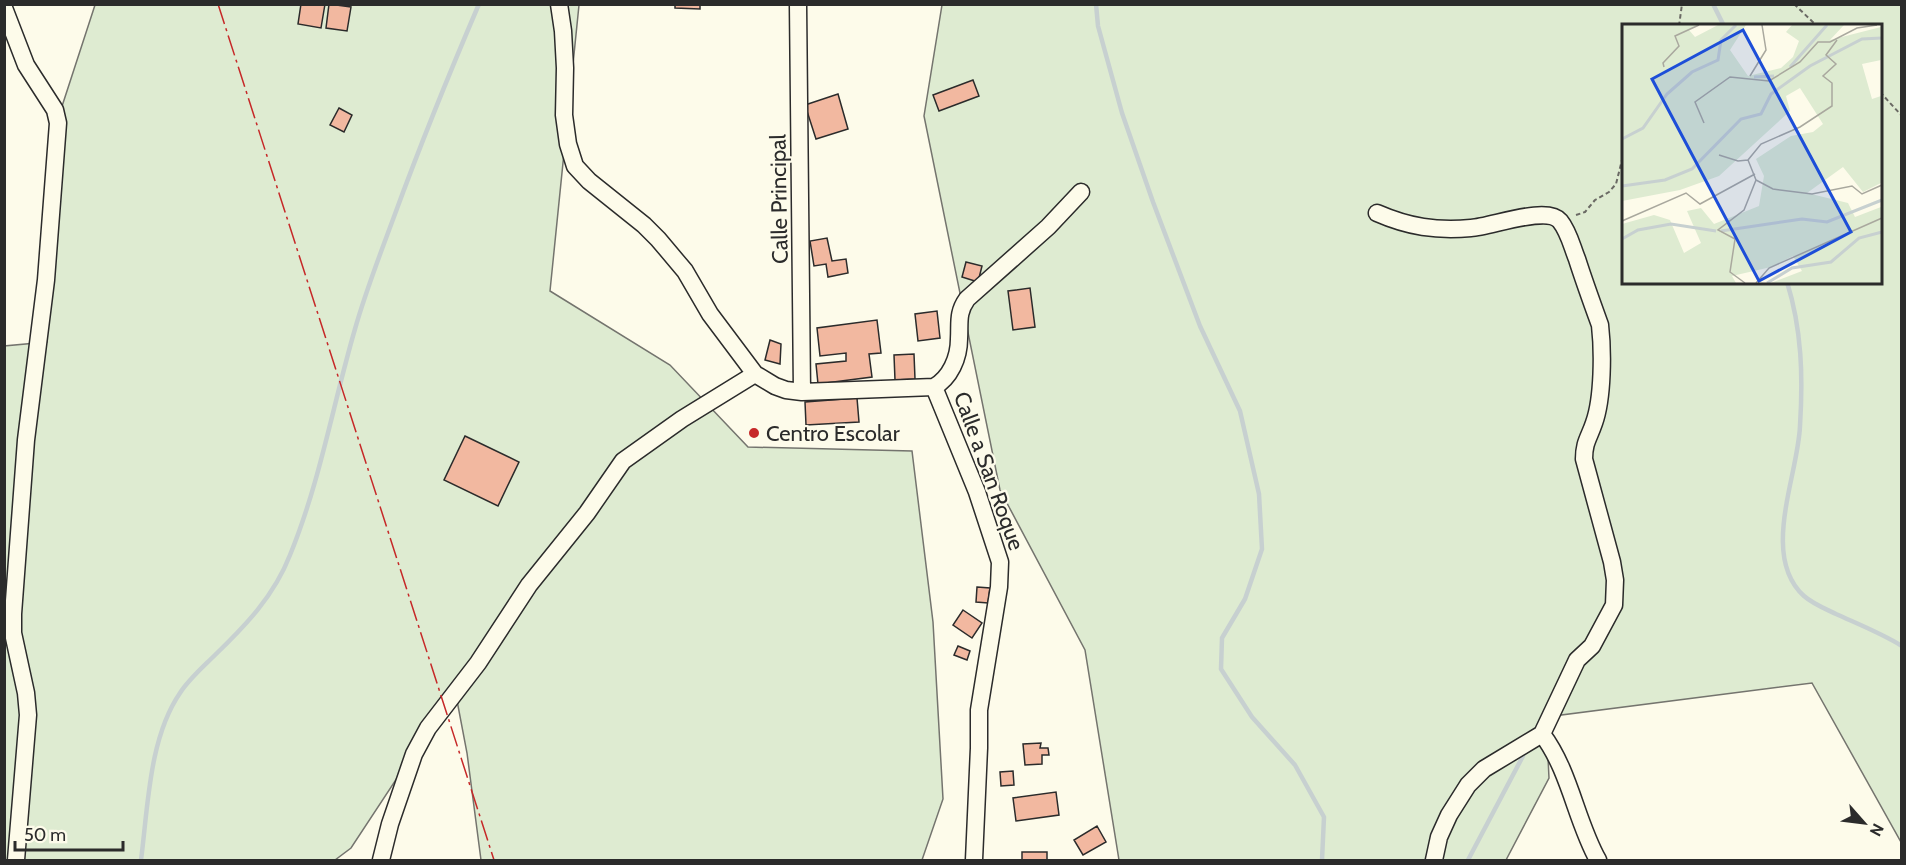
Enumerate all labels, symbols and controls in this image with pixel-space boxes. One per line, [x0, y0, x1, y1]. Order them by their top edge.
inset map [1622, 24, 1882, 284]
street label: Calle Principal [764, 133, 794, 264]
street label: Calle a San Roque [948, 388, 1030, 554]
place label: Centro Escolar [766, 420, 900, 447]
marker: Centro Escolar [747, 426, 761, 440]
north arrow [1834, 793, 1894, 853]
scale bar [15, 814, 123, 852]
text: N [1866, 820, 1888, 839]
text: 50 m [24, 824, 66, 846]

